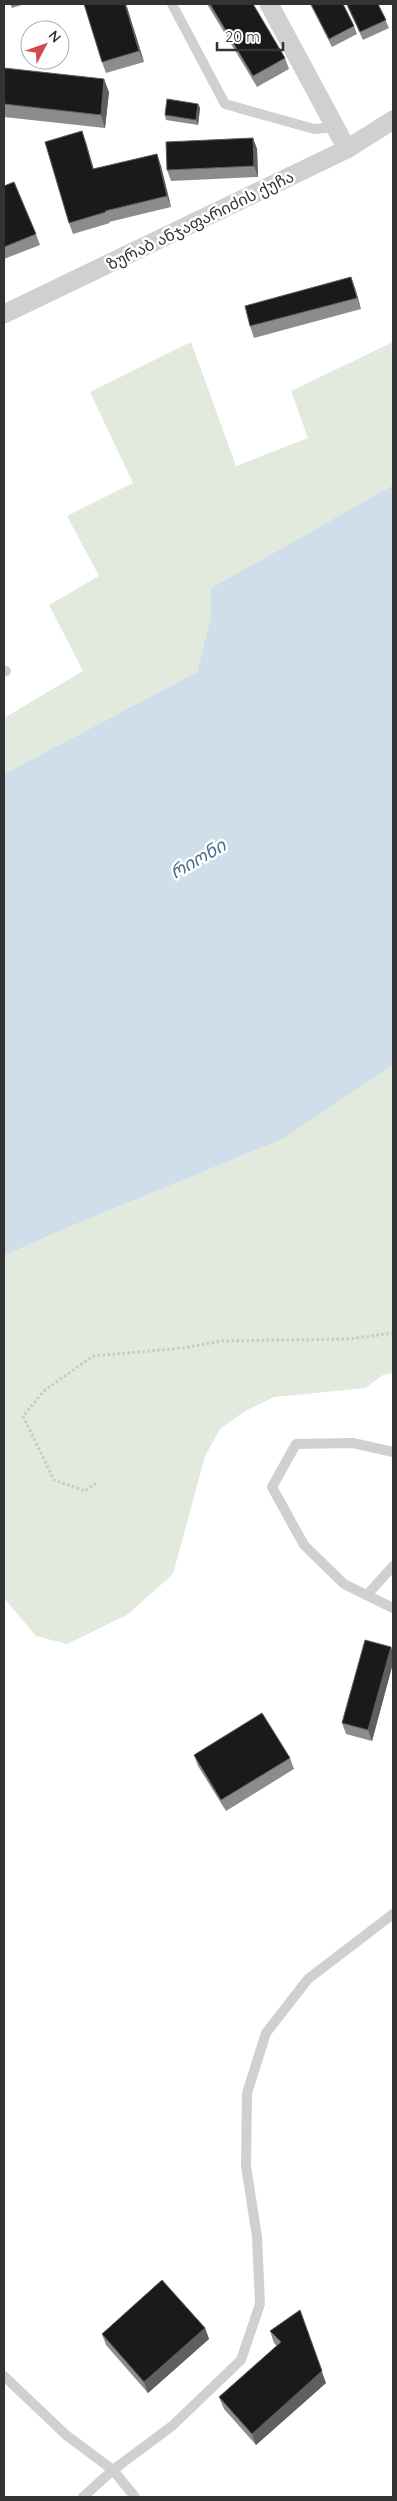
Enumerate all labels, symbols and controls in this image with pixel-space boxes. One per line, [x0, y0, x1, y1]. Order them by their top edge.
north arrow [20, 20, 70, 70]
scale bar [217, 20, 283, 52]
text: N [45, 27, 65, 46]
text: 20 m [225, 27, 260, 46]
street label: ზურაბ ანჯაფარიძის ქუჩა [103, 166, 297, 274]
water label: რიონი [166, 833, 230, 884]

